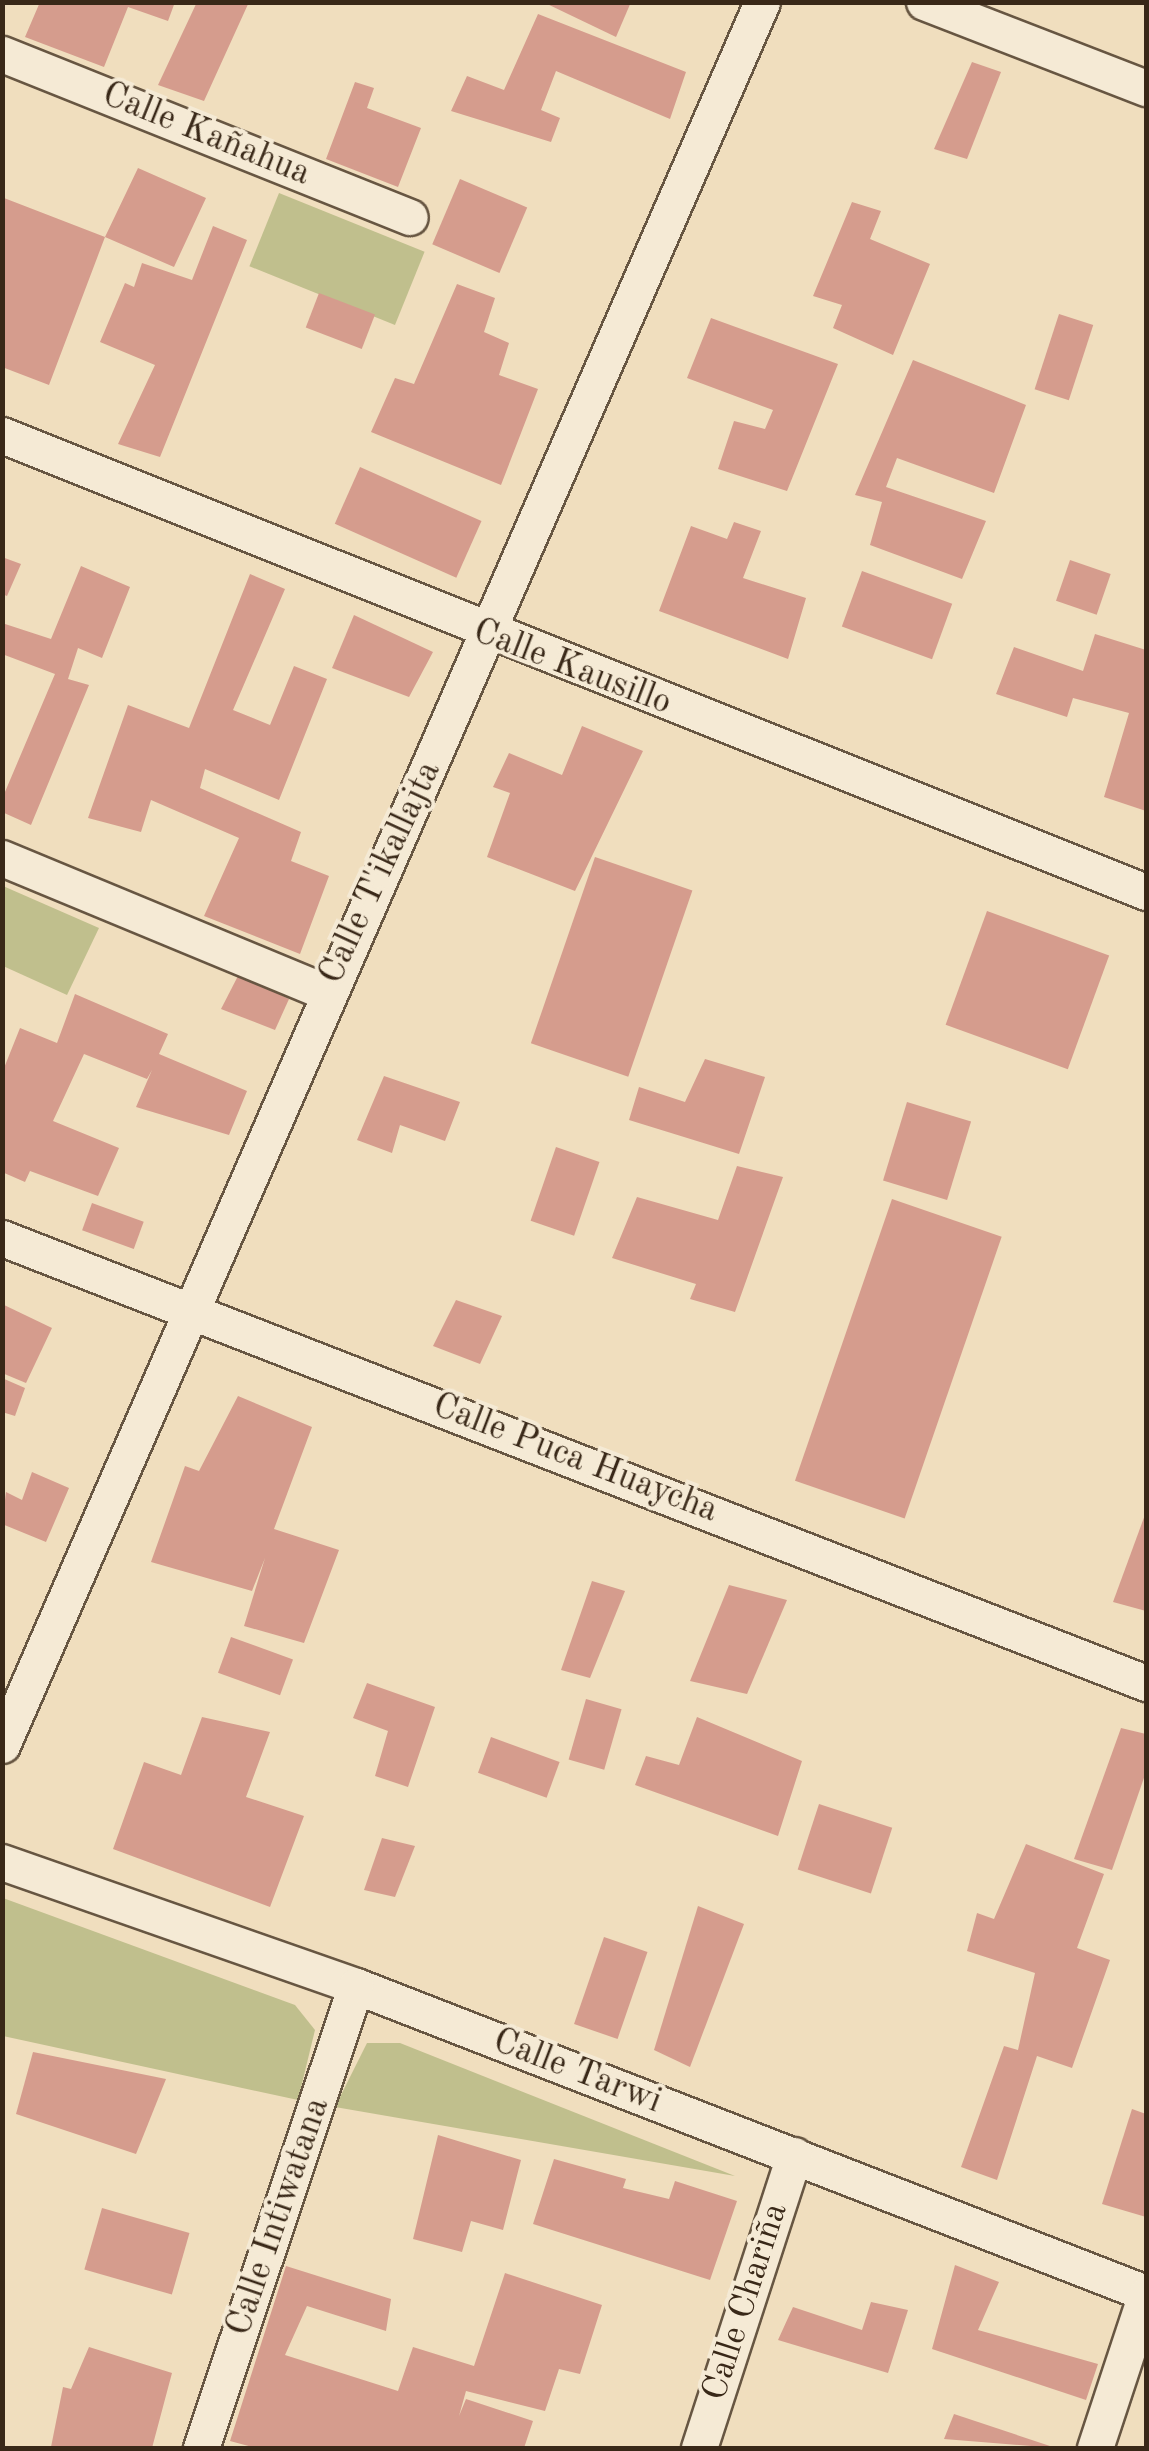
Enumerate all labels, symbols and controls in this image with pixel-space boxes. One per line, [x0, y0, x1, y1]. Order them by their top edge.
street label: Calle Kañahua [96, 74, 316, 196]
street label: Calle Kausillo [467, 611, 677, 725]
street label: Calle T'ikallajta [311, 755, 451, 991]
street label: Calle Puca Huaycha [427, 1385, 723, 1533]
street label: Calle Tarwi [487, 2021, 667, 2123]
street label: Calle Intiwatana [219, 2092, 339, 2342]
street label: Calle Chariña [694, 2198, 798, 2406]

